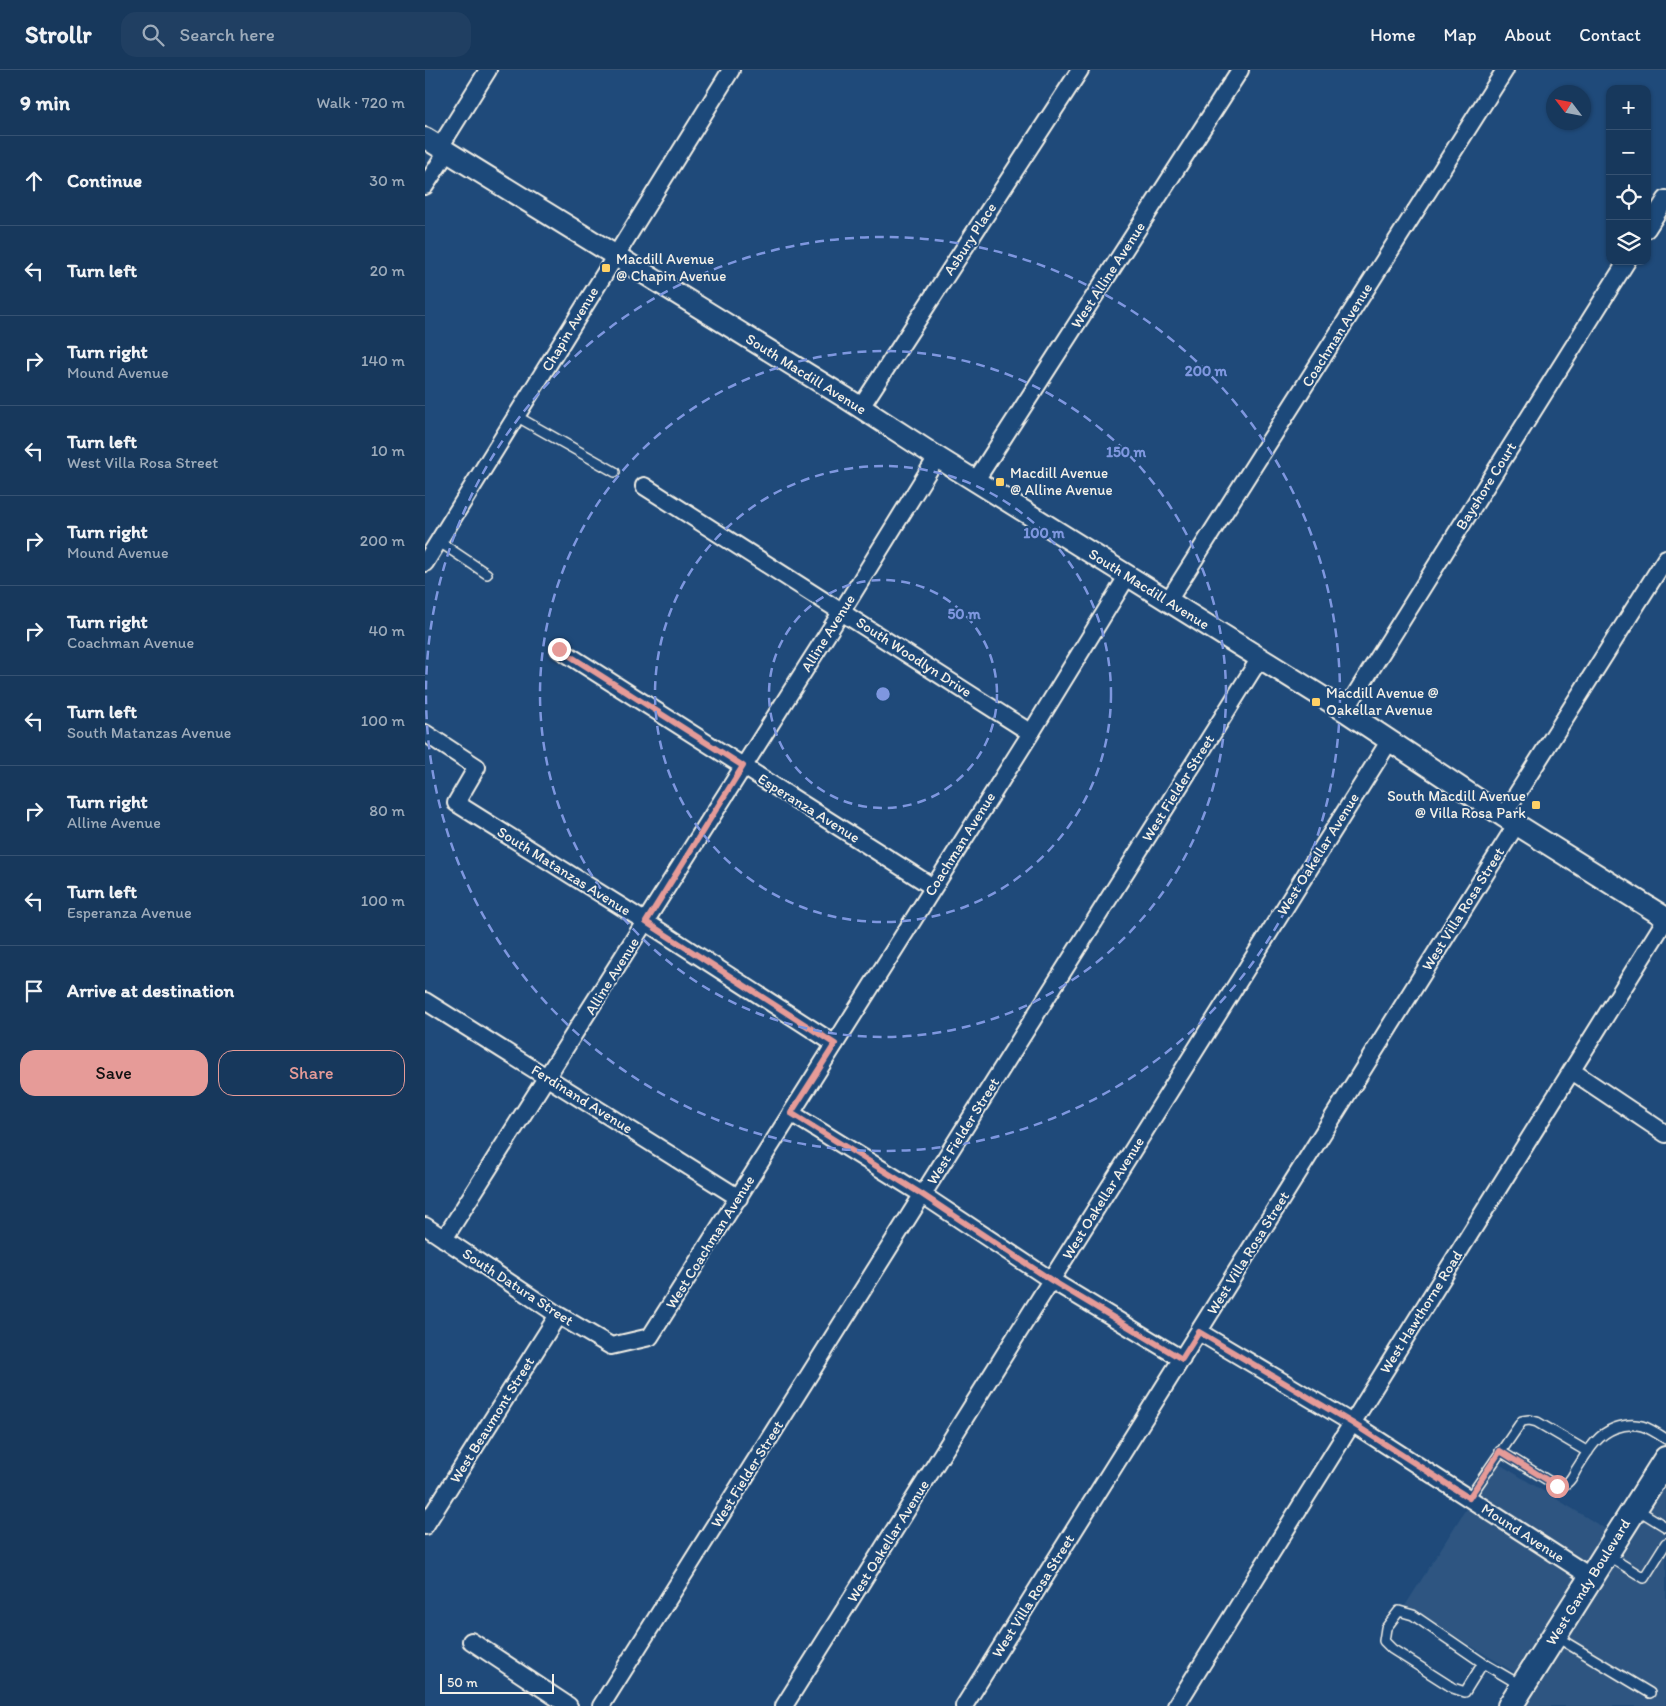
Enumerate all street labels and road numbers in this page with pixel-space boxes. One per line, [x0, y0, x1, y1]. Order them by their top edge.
street label: Asbury Place [940, 199, 1000, 279]
street label: West Alline Avenue [1067, 218, 1149, 332]
street label: Coachman Avenue [1298, 280, 1376, 390]
street label: Chapin Avenue [538, 283, 602, 375]
street label: South Macdill Avenue [742, 330, 870, 418]
street label: Bayshore Court [1452, 439, 1520, 533]
street label: South Macdill Avenue [1085, 545, 1213, 633]
street label: Alline Avenue [797, 591, 859, 675]
street label: South Woodlyn Drive [853, 613, 975, 701]
street label: West Fielder Street [1138, 731, 1218, 845]
street label: Esperanza Avenue [755, 769, 863, 847]
street label: Coachman Avenue [921, 789, 999, 899]
street label: West Oakellar Avenue [1273, 789, 1363, 919]
street label: South Matanzas Avenue [494, 823, 634, 919]
street label: West Villa Rosa Street [1418, 844, 1508, 974]
street label: Alline Avenue [581, 934, 643, 1018]
street label: Ferdinand Avenue [528, 1061, 636, 1137]
street label: West Fielder Street [923, 1074, 1003, 1188]
street label: West Oakellar Avenue [1058, 1133, 1148, 1263]
street label: West Coachman Avenue [662, 1172, 758, 1312]
street label: West Villa Rosa Street [1203, 1188, 1293, 1318]
street label: South Datura Street [459, 1244, 577, 1330]
street label: West Hawthorne Road [1376, 1247, 1466, 1377]
street label: West Beaumont Street [446, 1353, 538, 1486]
street label: West Fielder Street [707, 1417, 787, 1531]
street label: West Oakellar Avenue [843, 1476, 933, 1606]
street label: Mound Avenue [1478, 1500, 1568, 1566]
street label: West Gandy Boulevard [1542, 1515, 1634, 1649]
street label: West Villa Rosa Street [988, 1531, 1078, 1661]

